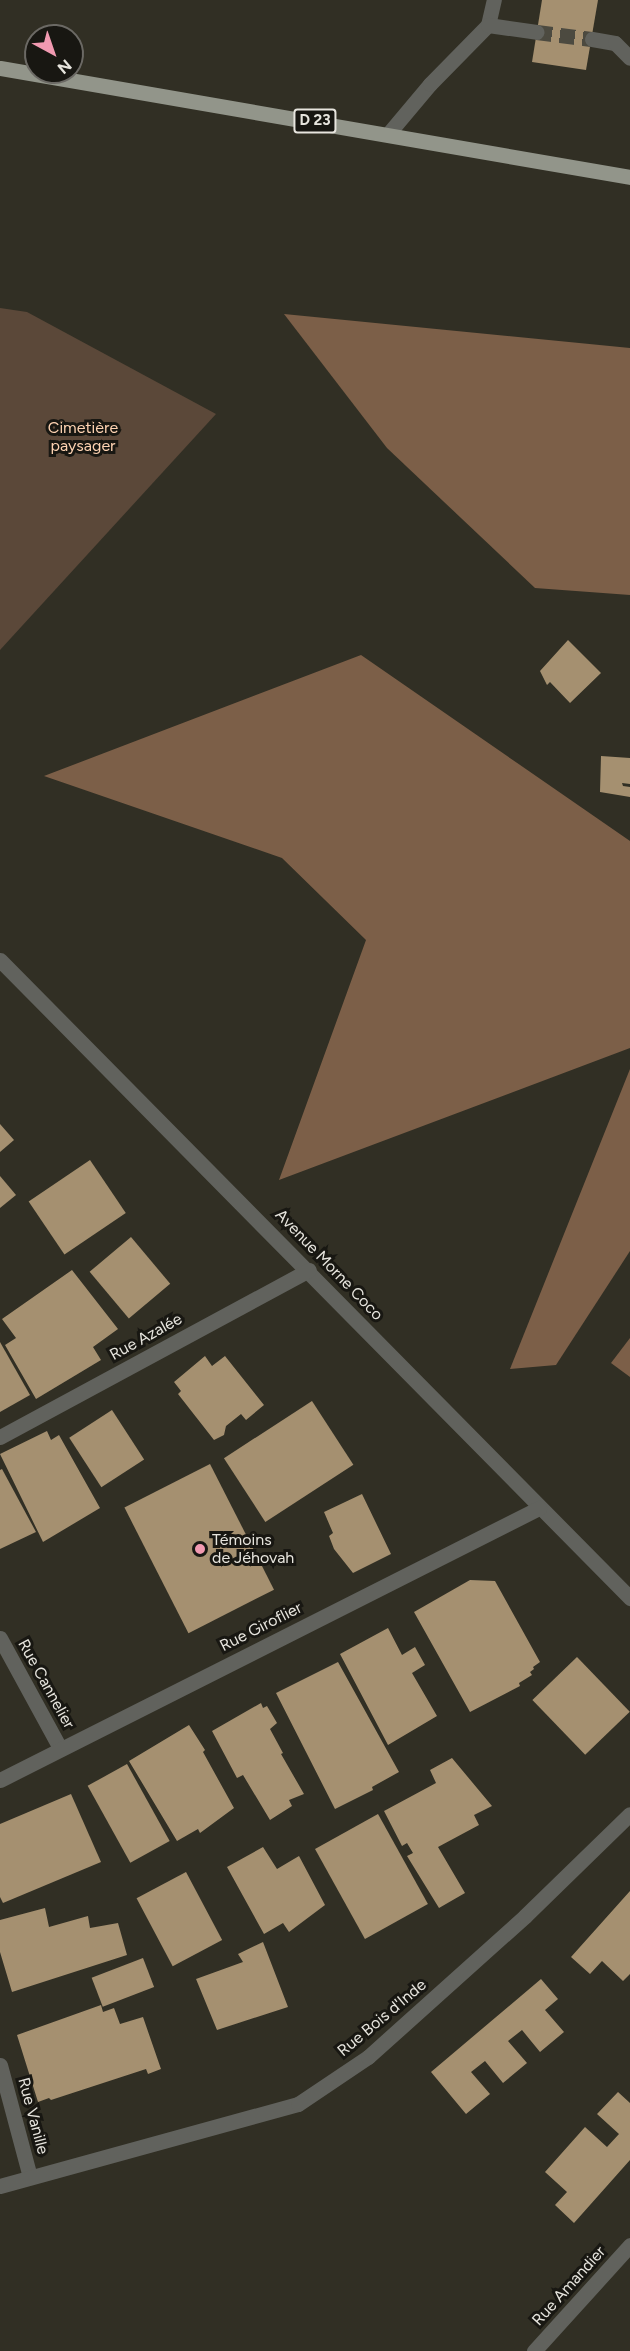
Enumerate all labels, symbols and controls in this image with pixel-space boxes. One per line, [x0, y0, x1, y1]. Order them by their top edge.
north arrow [24, 24, 84, 84]
text: N [54, 55, 75, 78]
road number: D 23 [292, 109, 338, 133]
park label: Cimetière paysager [48, 418, 118, 456]
street label: Avenue Morne Coco [271, 1206, 387, 1324]
street label: Rue Azalée [107, 1309, 185, 1365]
place label: Témoins de Jéhovah [212, 1530, 294, 1568]
marker: Témoins de Jéhovah [193, 1542, 207, 1556]
street label: Rue Giroflier [217, 1598, 305, 1656]
street label: Rue Cannelier [14, 1636, 78, 1732]
street label: Rue Bois d'Inde [334, 1975, 430, 2061]
street label: Rue Vanille [14, 2076, 52, 2156]
street label: Rue Amandier [528, 2242, 610, 2330]

